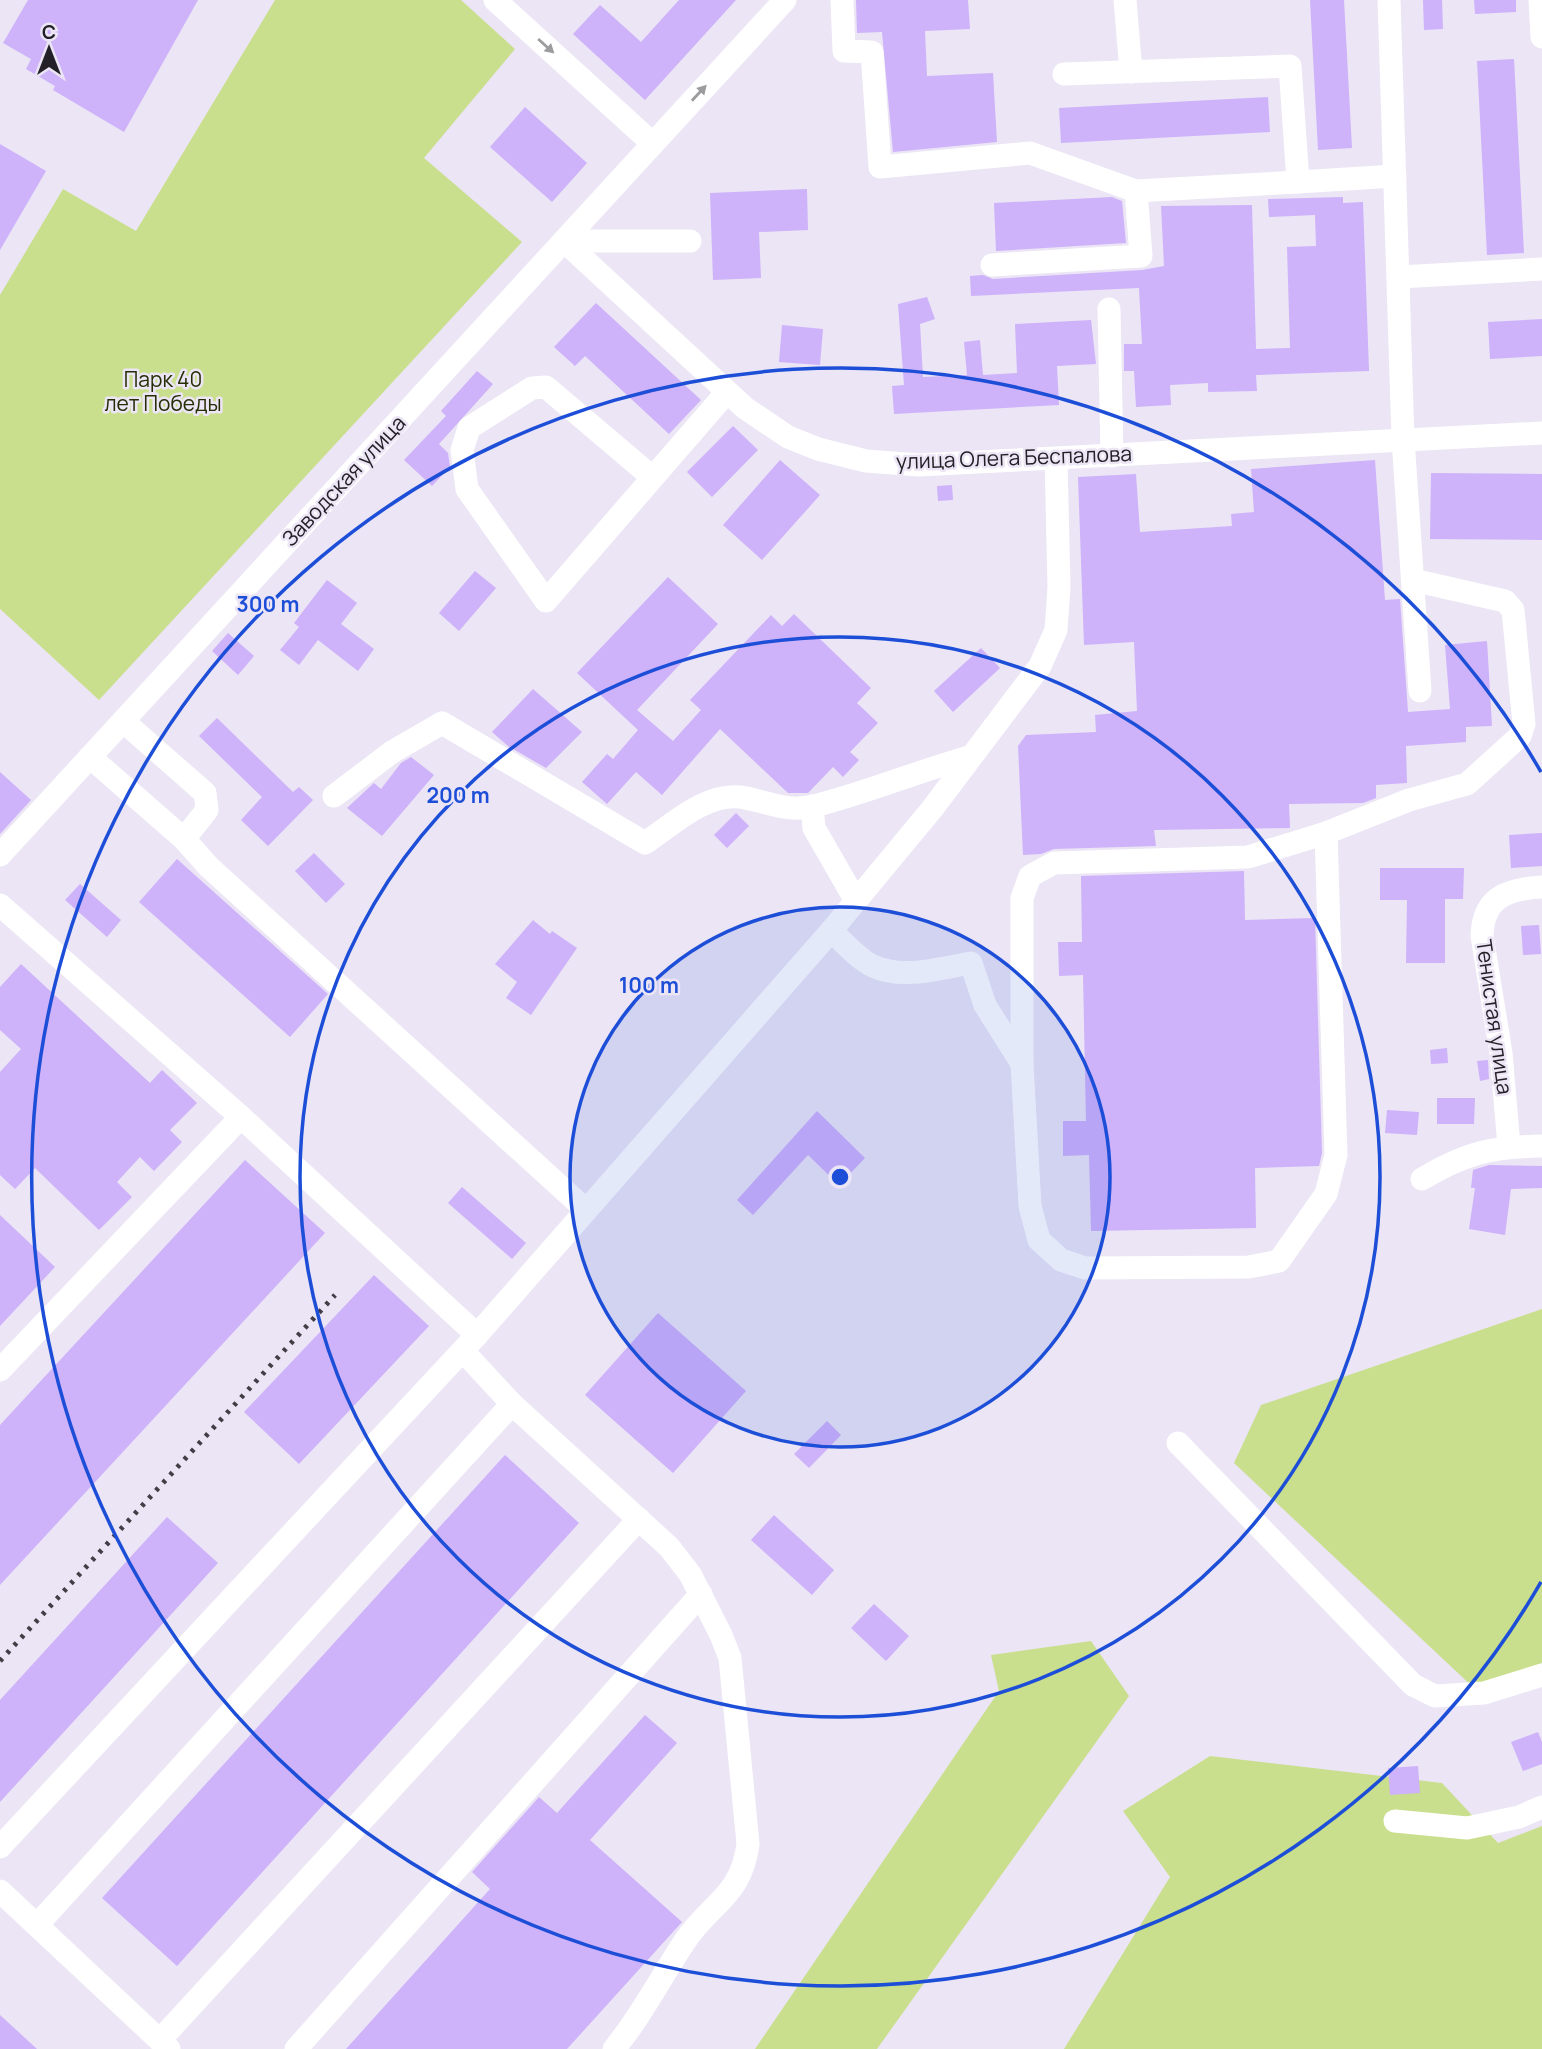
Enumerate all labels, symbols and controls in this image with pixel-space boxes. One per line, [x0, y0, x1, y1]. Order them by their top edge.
north arrow [14, 14, 84, 84]
text: С [42, 19, 56, 45]
one-way arrow [537, 38, 554, 53]
one-way arrow [691, 84, 707, 102]
park label: Парк 40 лет Победы [104, 365, 222, 417]
street label: Заводская улица [275, 409, 411, 552]
street label: улица Олега Беспалова [896, 439, 1132, 475]
text: 300 m [237, 590, 299, 618]
text: 200 m [426, 781, 490, 809]
street label: Тенистая улица [1470, 938, 1520, 1096]
text: 100 m [619, 971, 679, 999]
centre of rings [828, 1165, 852, 1189]

